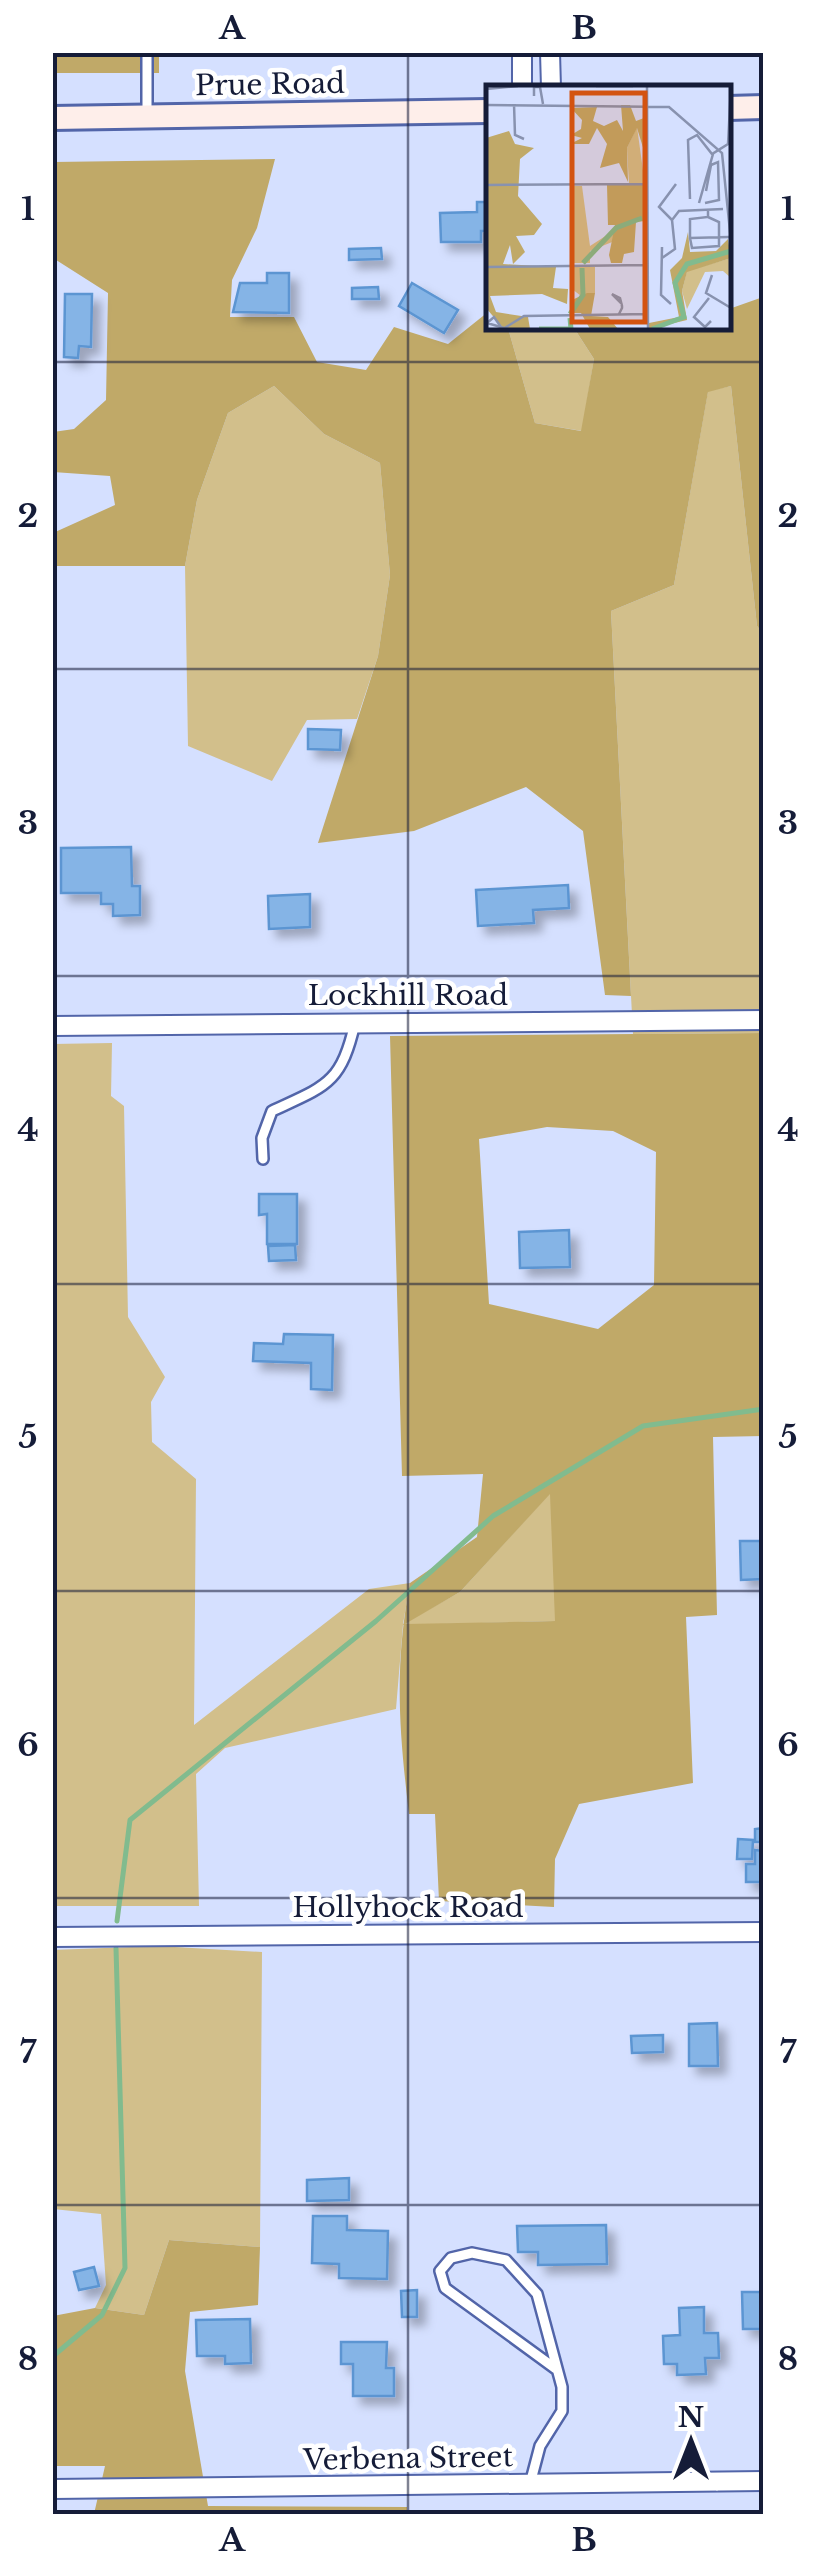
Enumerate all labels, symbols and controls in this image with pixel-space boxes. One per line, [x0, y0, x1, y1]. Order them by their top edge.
text: A [218, 8, 246, 48]
text: B [571, 8, 597, 48]
street label: Prue Road [195, 66, 345, 103]
inset map [486, 85, 731, 330]
text: 1 [21, 189, 35, 229]
text: 1 [781, 189, 795, 229]
text: 2 [18, 496, 38, 536]
text: 2 [778, 496, 798, 536]
text: 3 [18, 803, 38, 843]
text: 3 [778, 803, 798, 843]
street label: Lockhill Road [308, 978, 508, 1013]
text: 4 [17, 1110, 39, 1150]
text: 4 [777, 1110, 799, 1150]
text: 5 [18, 1417, 38, 1457]
text: 5 [778, 1417, 798, 1457]
text: 6 [17, 1725, 39, 1765]
text: 6 [777, 1725, 799, 1765]
street label: Hollyhock Road [292, 1890, 524, 1925]
text: 7 [20, 2032, 37, 2072]
text: 7 [780, 2032, 797, 2072]
text: 8 [18, 2339, 38, 2379]
text: 8 [778, 2339, 798, 2379]
north arrow [641, 2392, 741, 2492]
text: N [678, 2400, 704, 2435]
street label: Verbena Street [302, 2439, 514, 2478]
text: A [218, 2520, 246, 2560]
text: B [571, 2520, 597, 2560]

